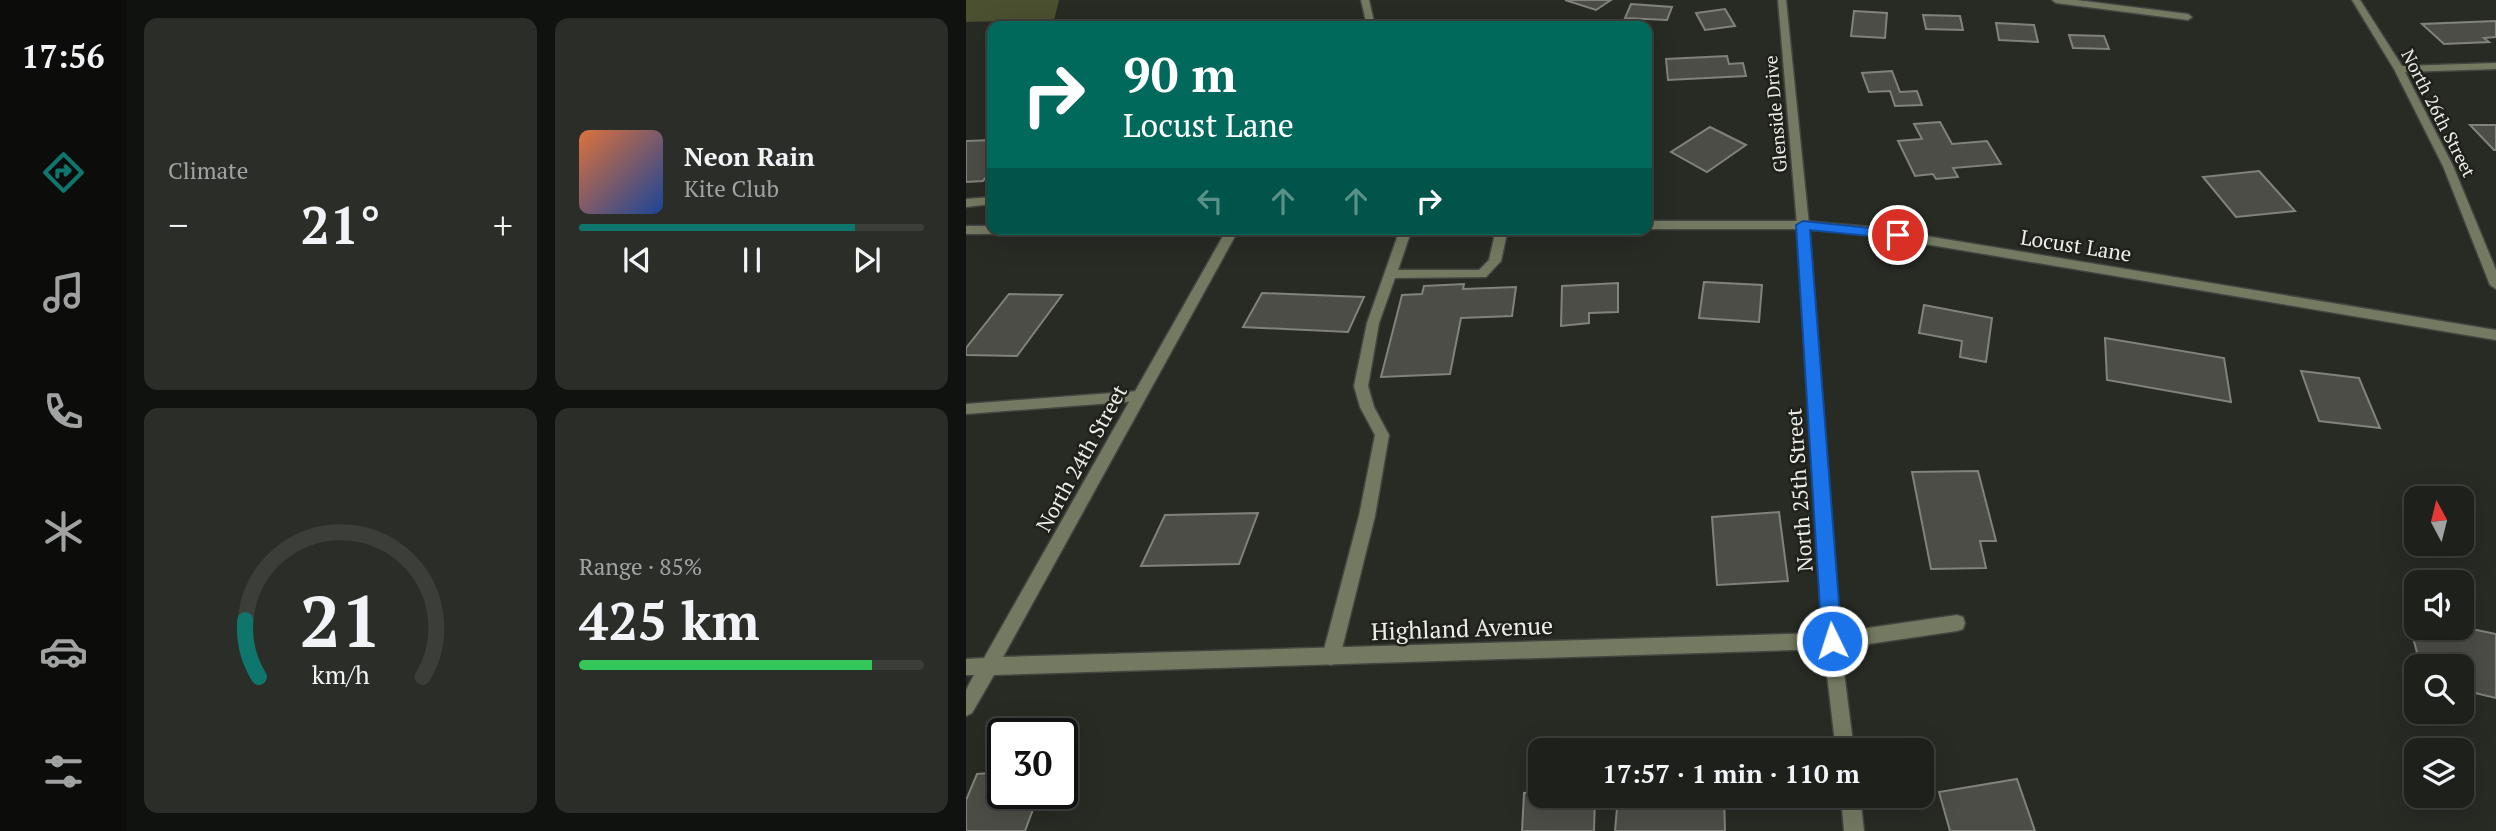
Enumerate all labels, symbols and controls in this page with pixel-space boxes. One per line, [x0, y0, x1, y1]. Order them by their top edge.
text: 17:56 [21, 35, 105, 77]
text: 90 m [1123, 41, 1237, 106]
street label: North 26th Street [2396, 45, 2482, 181]
icon: right [1008, 49, 1099, 140]
street label: Glenside Drive [1758, 55, 1792, 173]
text: Locust Lane [1123, 104, 1294, 146]
text: Neon Rain [684, 139, 815, 173]
icon: directions [39, 148, 88, 197]
text: Climate [168, 155, 248, 186]
text: Kite Club [684, 173, 779, 204]
icon: left [1191, 182, 1229, 220]
icon: ahead [1264, 182, 1302, 220]
icon: ahead [1337, 182, 1375, 220]
icon: right [1410, 182, 1448, 220]
text: 21° [300, 190, 381, 259]
text: − [168, 200, 188, 250]
text: + [493, 200, 513, 250]
pin [1868, 205, 1928, 265]
icon: arrive [1879, 216, 1917, 254]
street label: Locust Lane [2018, 222, 2134, 268]
icon: previous [618, 241, 656, 279]
icon: pause [733, 241, 771, 279]
icon: next [848, 241, 886, 279]
icon: music [39, 268, 88, 317]
street label: North 24th Street [1029, 379, 1133, 536]
icon: phone [39, 387, 88, 436]
street label: North 25th Street [1779, 407, 1819, 573]
north arrow [2404, 486, 2474, 556]
map controls [2404, 486, 2474, 808]
icon: climate [39, 507, 88, 556]
text: Range · 85% [579, 551, 702, 582]
button: sound [2404, 570, 2474, 640]
text: 21 [299, 571, 382, 668]
text: 425 km [579, 586, 760, 655]
position arrow [1795, 604, 1869, 678]
street label: Highland Avenue [1370, 609, 1554, 647]
icon: car [39, 627, 88, 676]
button: search [2404, 654, 2474, 724]
text: km/h [312, 657, 370, 690]
speed limit sign: 30 [987, 718, 1078, 809]
button: layers [2404, 738, 2474, 808]
icon: filters [39, 747, 88, 796]
text: 17:57 · 1 min · 110 m [1602, 756, 1860, 790]

